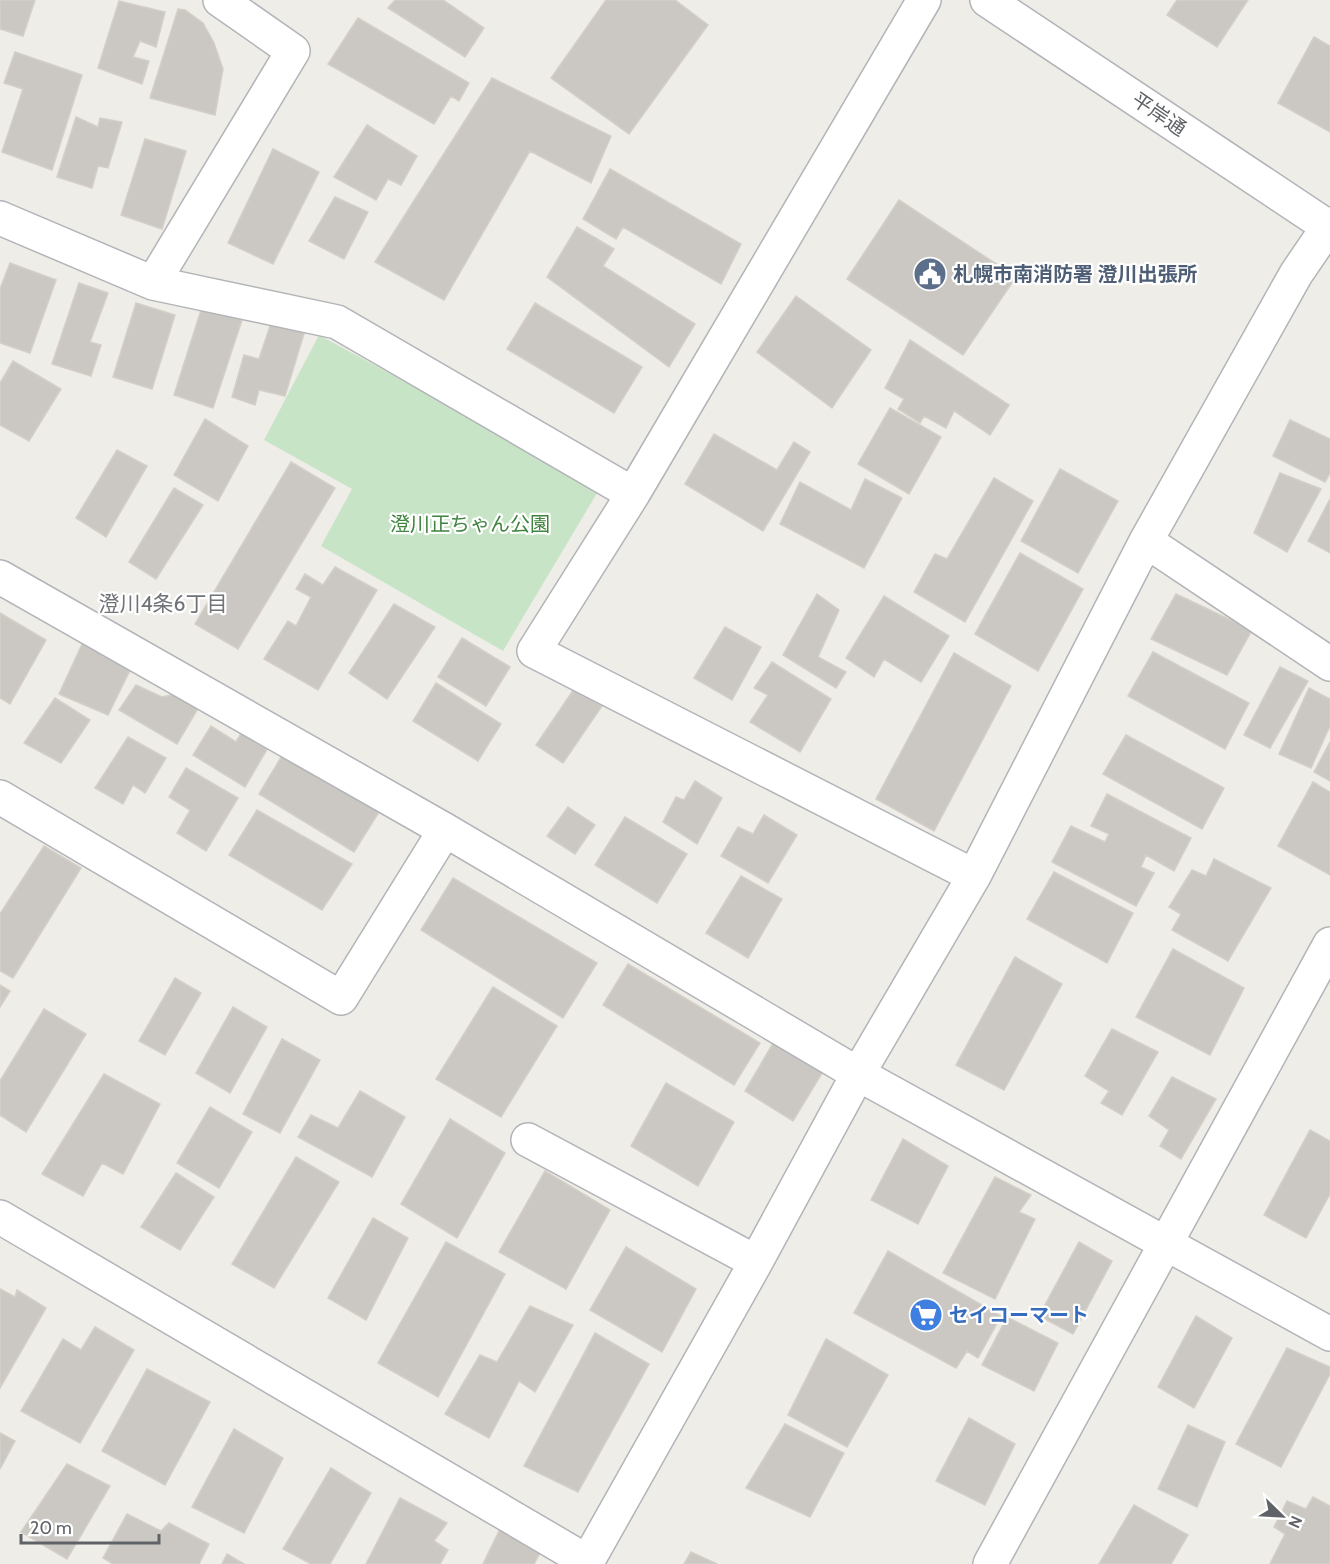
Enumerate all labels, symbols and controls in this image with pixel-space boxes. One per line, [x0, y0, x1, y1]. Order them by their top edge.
street label: 平岸通 [1127, 87, 1191, 141]
public building icon: 札幌市南消防署 澄川出張所 [912, 256, 948, 292]
place label: 札幌市南消防署 澄川出張所 [953, 262, 1198, 286]
park label: 澄川正ちゃん公園 [390, 512, 550, 536]
district label: 澄川4条6丁目 [98, 591, 228, 616]
supermarket icon: セイコーマート [908, 1297, 944, 1333]
place label: セイコーマート [949, 1303, 1089, 1327]
north arrow [1252, 1486, 1312, 1546]
scale bar [21, 1507, 159, 1545]
text: N [1284, 1513, 1306, 1531]
text: 20 m [30, 1517, 72, 1539]

